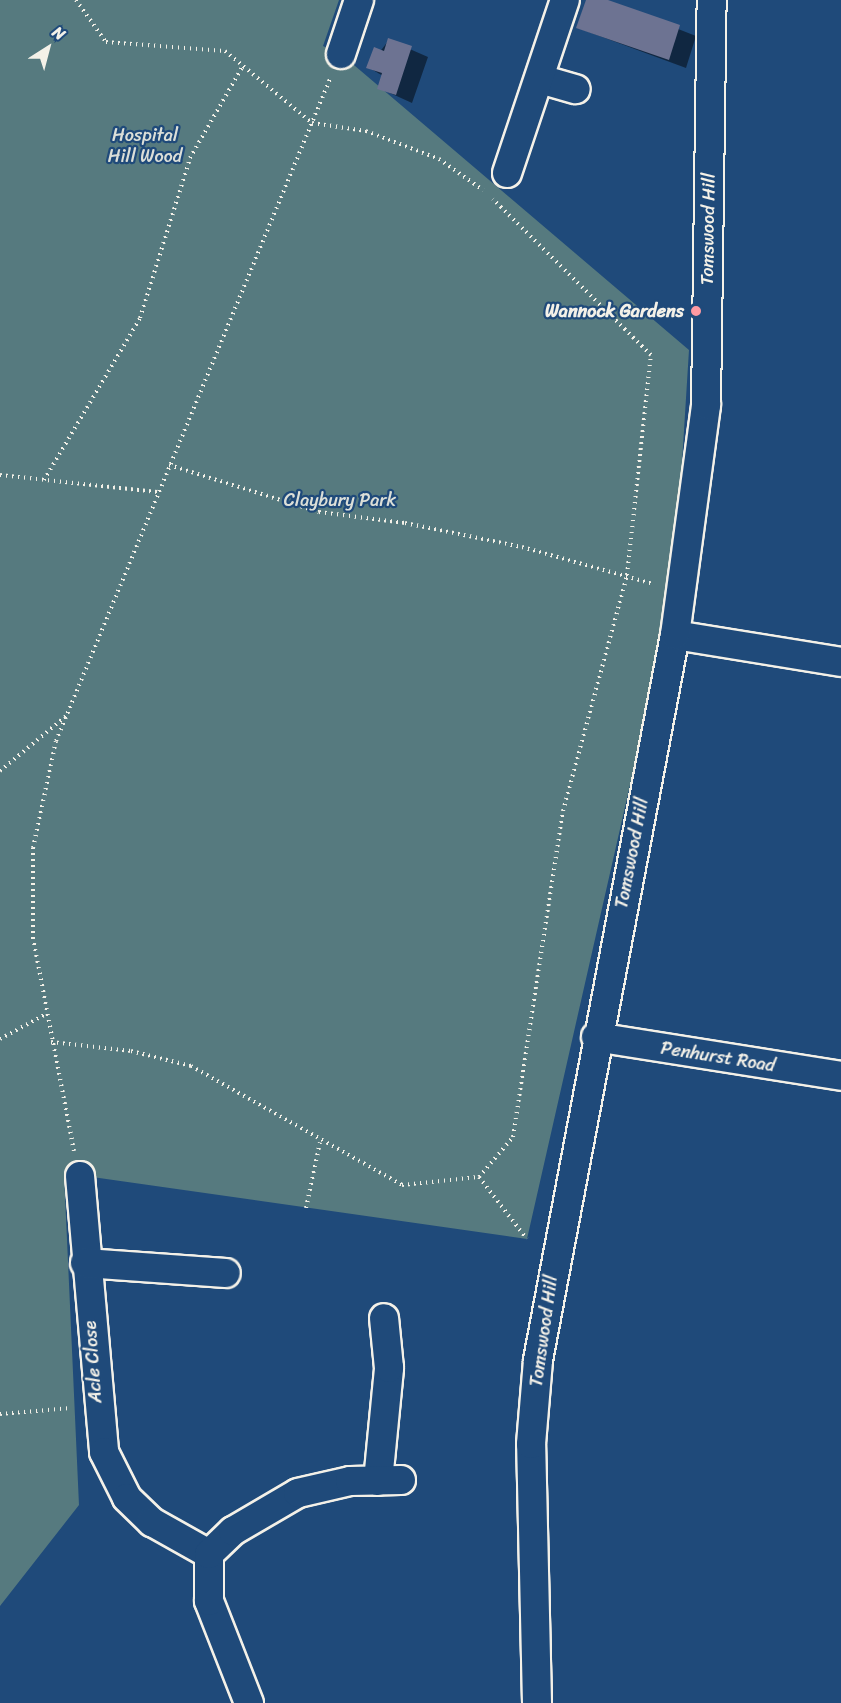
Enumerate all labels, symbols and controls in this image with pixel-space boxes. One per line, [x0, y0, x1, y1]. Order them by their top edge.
north arrow [18, 18, 78, 78]
text: N [46, 18, 72, 48]
park label: Hospital Hill Wood [108, 125, 182, 168]
street label: Tomswood Hill [696, 173, 720, 285]
place label: Wannock Gardens [545, 300, 684, 322]
marker: Wannock Gardens [689, 304, 703, 318]
park label: Claybury Park [284, 489, 396, 511]
street label: Tomswood Hill [611, 796, 653, 910]
street label: Penhurst Road [659, 1037, 777, 1077]
street label: Tomswood Hill [525, 1274, 563, 1388]
street label: Acle Close [79, 1320, 107, 1404]

